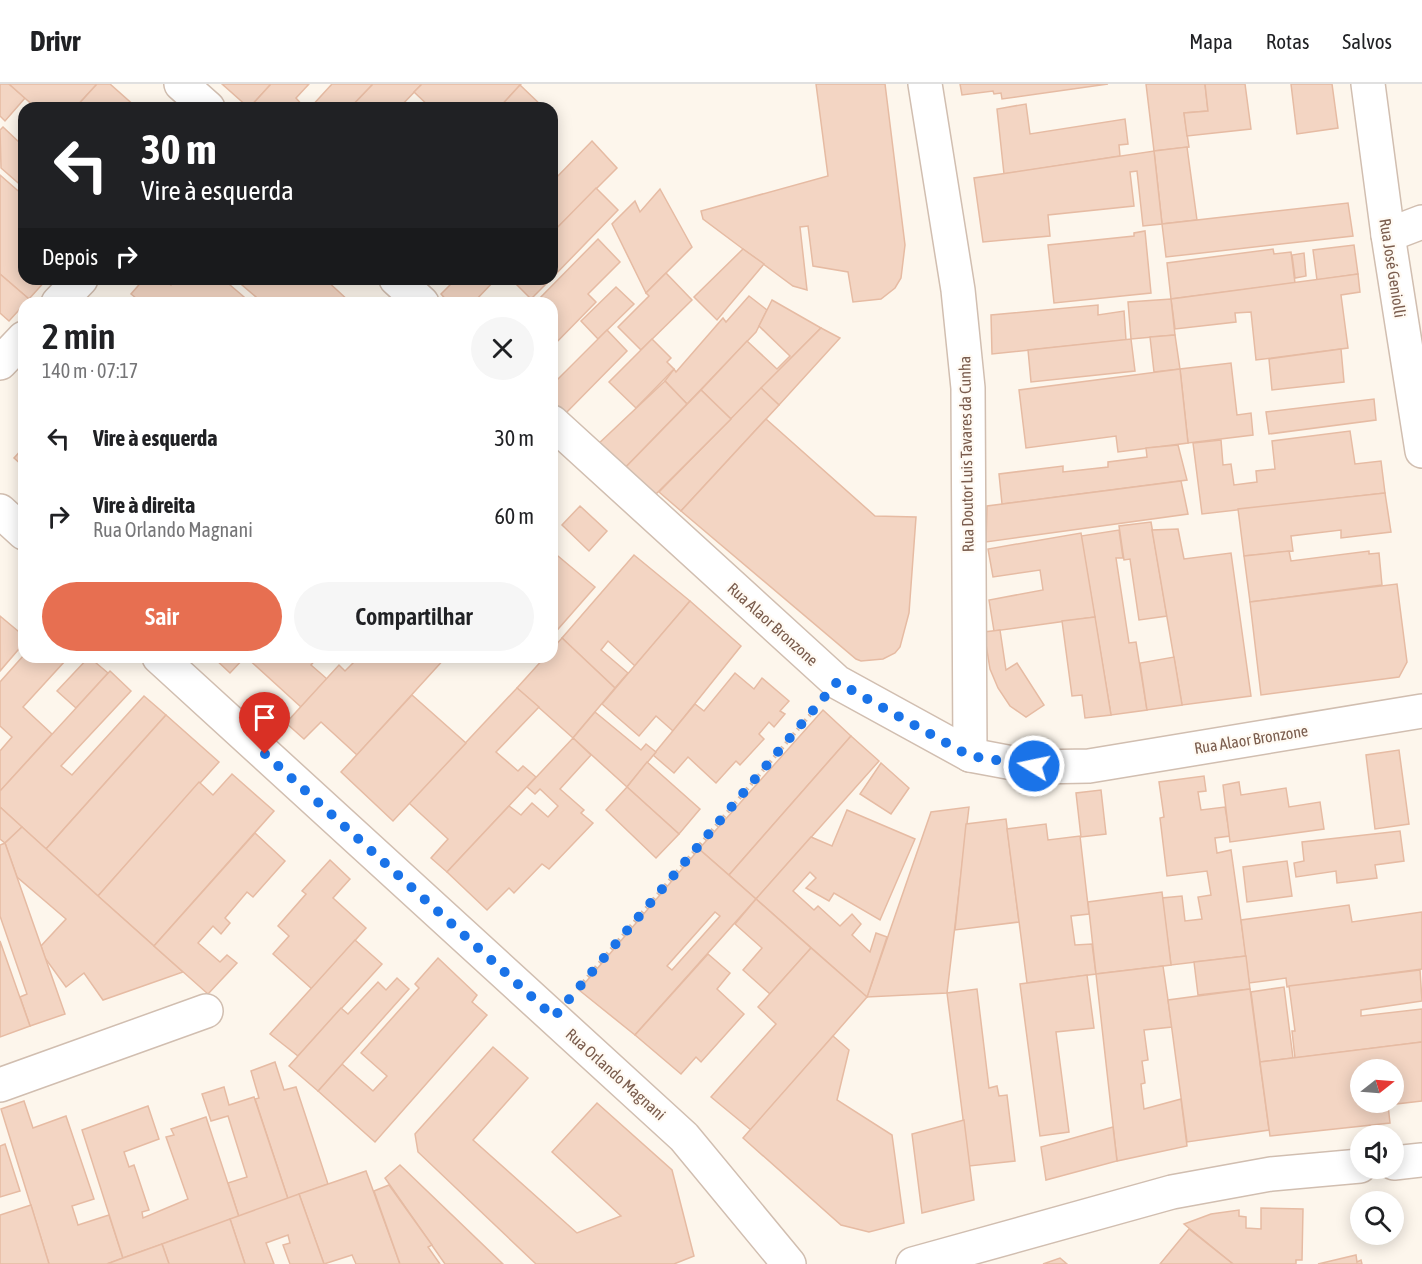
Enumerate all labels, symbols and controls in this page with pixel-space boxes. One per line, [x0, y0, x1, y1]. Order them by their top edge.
text: Drivr [30, 25, 80, 57]
text: Mapa [1189, 29, 1233, 53]
text: Rotas [1266, 29, 1309, 53]
text: Salvos [1342, 29, 1392, 53]
text: 30 m [141, 125, 216, 173]
icon: left [42, 126, 120, 204]
text: Vire à esquerda [141, 175, 294, 206]
street label: Rua José Geniolli [1376, 217, 1410, 319]
icon: right [110, 240, 143, 273]
text: Depois [42, 244, 98, 270]
text: 2 min [42, 315, 116, 357]
button: close [471, 317, 534, 380]
street label: Rua Doutor Luis Tavares da Cunha [955, 356, 977, 552]
text: 140 m · 07:17 [42, 359, 138, 382]
icon: left [42, 422, 75, 455]
text: Vire à esquerda [93, 425, 218, 451]
text: 30 m [494, 425, 534, 451]
text: Vire à direita [93, 492, 195, 518]
icon: right [42, 500, 75, 533]
text: 60 m [494, 503, 534, 529]
text: Rua Orlando Magnani [93, 518, 253, 541]
street label: Rua Alaor Bronzone [724, 579, 822, 669]
button: Sair [42, 582, 282, 651]
button: Compartilhar [294, 582, 534, 651]
pin [239, 692, 290, 754]
icon: arrive [248, 701, 281, 734]
street label: Rua Alaor Bronzone [1193, 721, 1309, 757]
position arrow [1002, 734, 1066, 798]
street label: Rua Orlando Magnani [562, 1025, 670, 1124]
north arrow [1350, 1059, 1404, 1113]
map controls [1350, 1059, 1404, 1245]
button: sound [1350, 1125, 1404, 1179]
button: search [1350, 1191, 1404, 1245]

